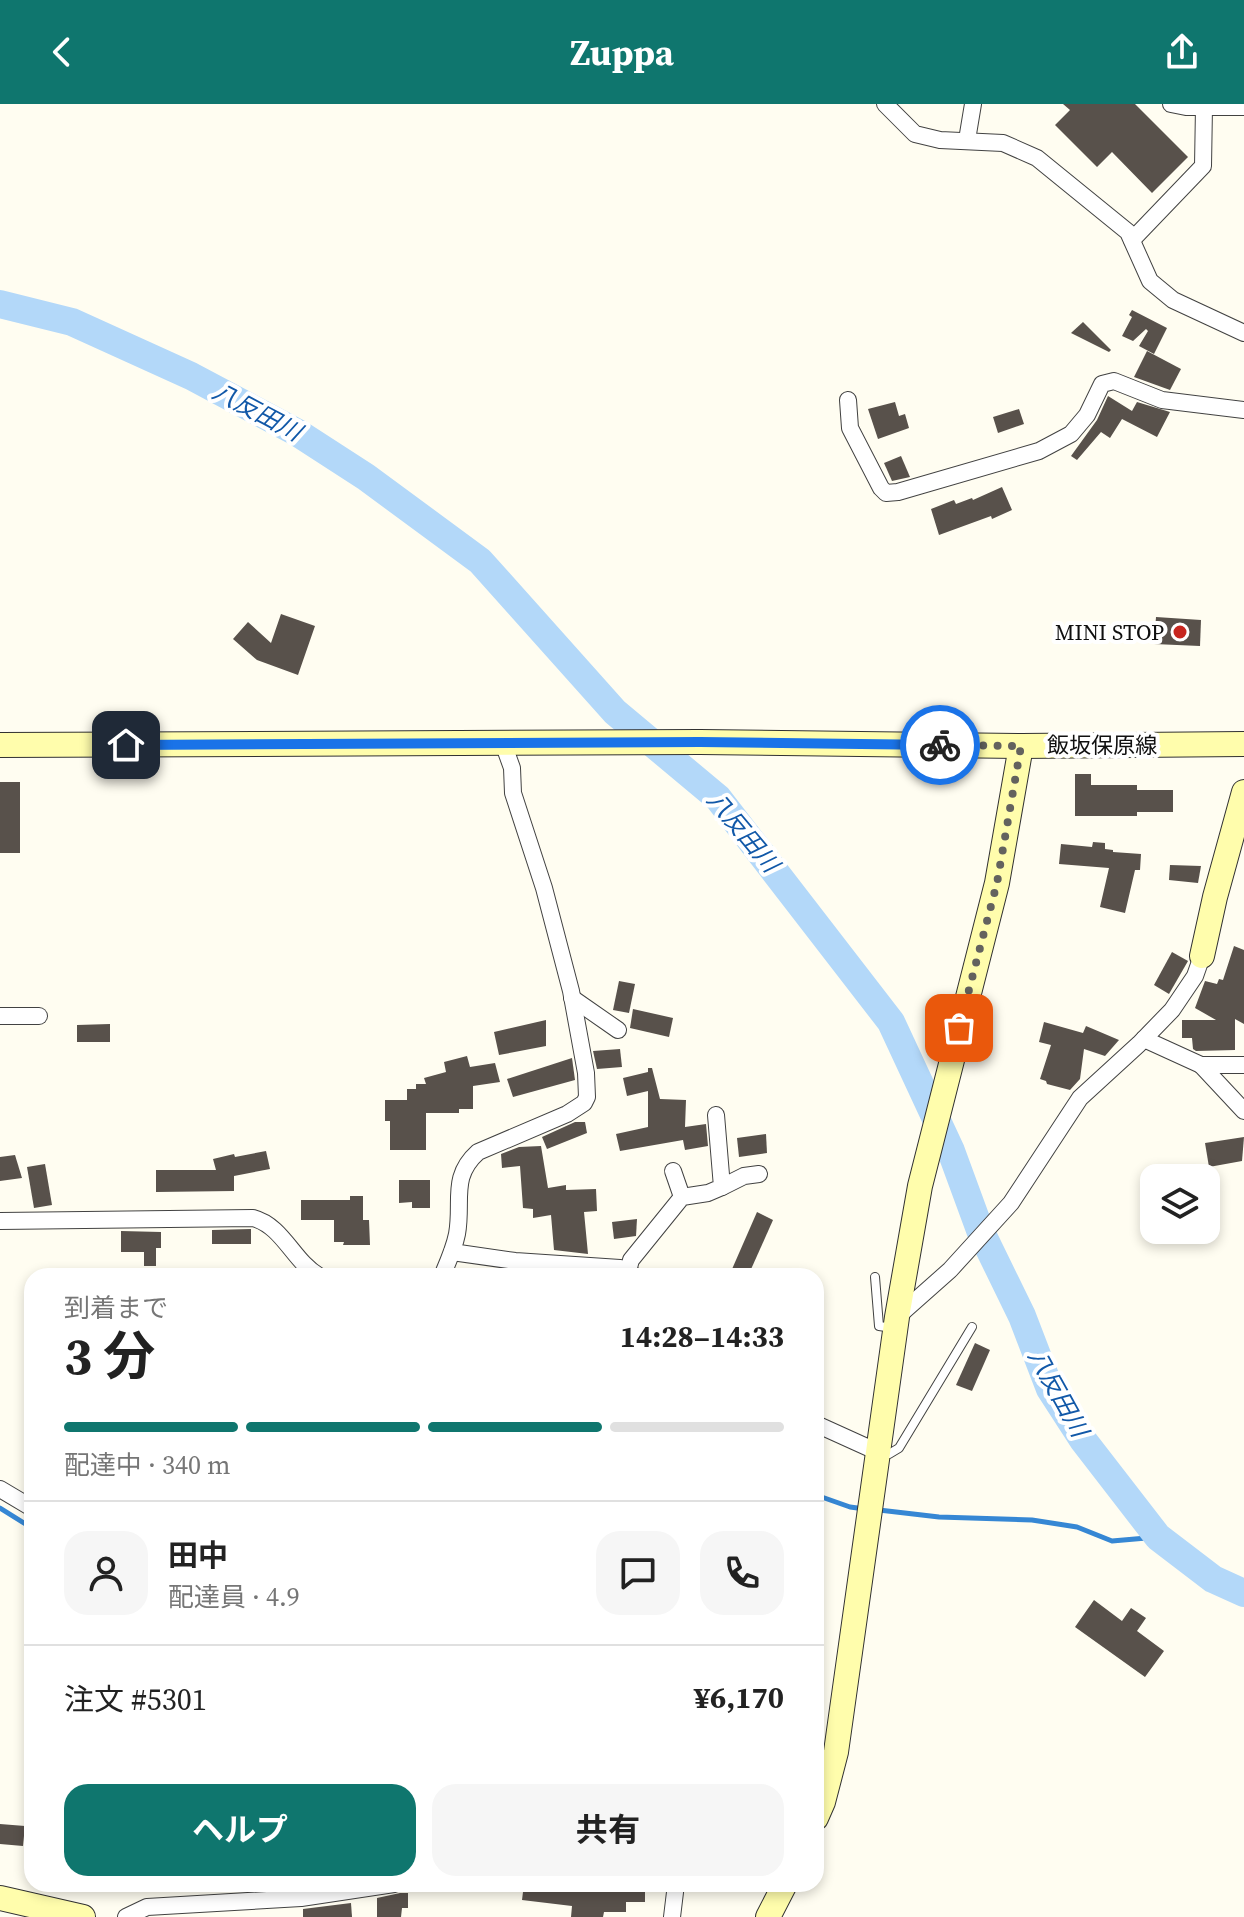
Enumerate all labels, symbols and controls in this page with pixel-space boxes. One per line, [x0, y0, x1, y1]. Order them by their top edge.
text: Zuppa [570, 28, 674, 77]
icon: back [40, 30, 84, 74]
icon: share [1160, 30, 1204, 74]
water label: 八反田川 [207, 374, 310, 450]
place label: MINI STOP [1055, 617, 1164, 647]
marker: MINI STOP [1171, 623, 1189, 641]
courier [900, 705, 980, 785]
pin [92, 711, 160, 779]
icon: home [104, 723, 148, 767]
icon: bike [918, 723, 962, 767]
street label: 飯坂保原線 [1047, 730, 1157, 760]
water label: 八反田川 [700, 784, 789, 881]
pin [925, 994, 993, 1062]
icon: bag [937, 1006, 981, 1050]
map controls [1140, 1164, 1220, 1244]
button: layers [1140, 1164, 1220, 1244]
text: 到着まで [64, 1290, 168, 1326]
text: 14:28–14:33 [620, 1316, 784, 1357]
text: 3 分 [64, 1320, 155, 1391]
water label: 八反田川 [1021, 1343, 1098, 1445]
text: 配達中 · 340 m [64, 1447, 230, 1483]
button: person [64, 1531, 148, 1615]
button: chat [596, 1531, 680, 1615]
button: phone [700, 1531, 784, 1615]
text: 田中 [168, 1535, 228, 1576]
text: 配達員 · 4.9 [168, 1579, 300, 1615]
text: ¥6,170 [694, 1677, 784, 1718]
text: 注文 #5301 [64, 1679, 207, 1720]
button: ヘルプ [64, 1784, 416, 1876]
button: 共有 [432, 1784, 784, 1876]

